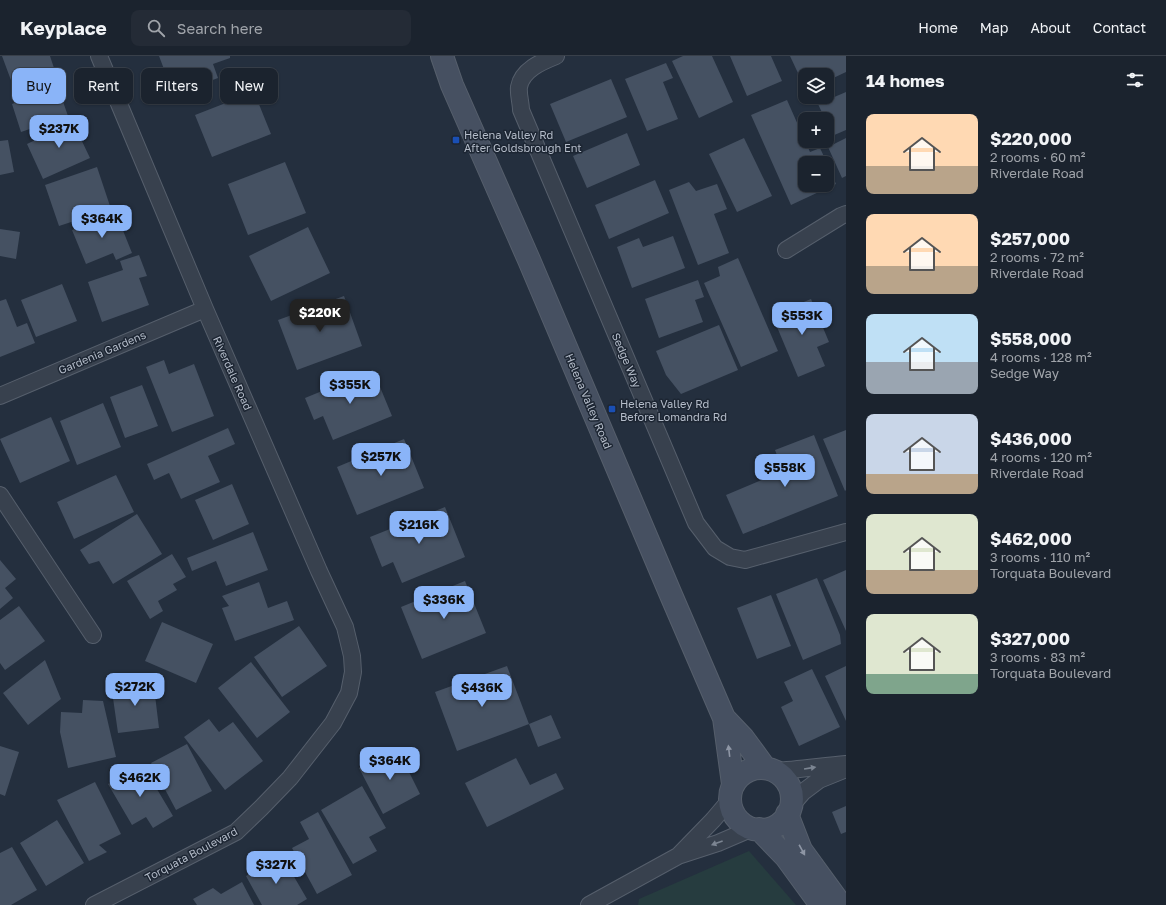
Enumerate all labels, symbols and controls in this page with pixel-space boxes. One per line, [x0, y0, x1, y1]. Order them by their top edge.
search box [131, 10, 411, 46]
text: Keyplace [20, 16, 107, 39]
icon: search [145, 17, 167, 39]
text: Search here [177, 19, 263, 37]
text: Home [918, 19, 958, 36]
text: Map [980, 19, 1008, 36]
text: About [1030, 19, 1071, 36]
text: Contact [1093, 19, 1146, 36]
chip: Buy [12, 68, 66, 104]
chip: Rent [74, 68, 133, 104]
chip: Filters [141, 68, 212, 104]
chip: New [220, 68, 278, 104]
map controls [798, 68, 834, 192]
button: layers [798, 68, 834, 104]
icon: filters [1124, 69, 1146, 91]
text: 14 homes [866, 70, 945, 91]
button: + [798, 112, 834, 148]
pin: $237K [31, 115, 87, 149]
text: $237K [38, 120, 80, 136]
place label: Helena Valley Rd After Goldsbrough Ent [464, 128, 582, 154]
text: $220,000 [990, 128, 1072, 149]
icon: home [898, 130, 946, 178]
marker: Helena Valley Rd After Goldsbrough Ent [451, 135, 461, 145]
text: 2 rooms · 60 m² [990, 149, 1086, 165]
button: − [798, 156, 834, 192]
text: Riverdale Road [990, 165, 1084, 181]
pin: $364K [74, 205, 130, 239]
text: $364K [81, 210, 123, 226]
text: $257,000 [990, 228, 1070, 249]
icon: home [898, 230, 946, 278]
text: 2 rooms · 72 m² [990, 249, 1084, 265]
text: Riverdale Road [990, 265, 1084, 281]
pin: $220K [292, 299, 348, 333]
pin: $553K [774, 302, 830, 336]
text: $220K [299, 304, 341, 320]
text: $553K [781, 307, 823, 323]
street label: Gardenia Gardens [56, 328, 148, 376]
text: $558,000 [990, 328, 1072, 349]
icon: home [898, 330, 946, 378]
street label: Sedge Way [610, 331, 644, 389]
street label: Riverdale Road [211, 334, 255, 412]
text: 4 rooms · 128 m² [990, 349, 1092, 365]
street label: Helena Valley Road [563, 351, 615, 451]
text: Sedge Way [990, 365, 1059, 381]
pin: $355K [322, 371, 378, 405]
text: $355K [329, 376, 371, 392]
place label: Helena Valley Rd Before Lomandra Rd [620, 397, 727, 423]
marker: Helena Valley Rd Before Lomandra Rd [607, 404, 617, 414]
text: $436,000 [990, 428, 1072, 449]
icon: home [898, 430, 946, 478]
pin: $257K [353, 443, 409, 477]
text: $257K [360, 448, 402, 464]
text: 4 rooms · 120 m² [990, 449, 1092, 465]
pin: $558K [757, 454, 813, 488]
text: $558K [764, 459, 806, 475]
text: Riverdale Road [990, 465, 1084, 481]
pin: $216K [391, 511, 447, 545]
text: $216K [398, 516, 440, 532]
text: $462,000 [990, 528, 1072, 549]
icon: home [898, 530, 946, 578]
text: 3 rooms · 110 m² [990, 549, 1090, 565]
text: Torquata Boulevard [990, 565, 1111, 581]
pin: $336K [416, 586, 472, 620]
text: $336K [423, 591, 465, 607]
text: $327,000 [990, 628, 1070, 649]
icon: home [898, 630, 946, 678]
text: 3 rooms · 83 m² [990, 649, 1085, 665]
text: Torquata Boulevard [990, 665, 1111, 681]
pin: $272K [107, 673, 163, 707]
pin: $436K [454, 674, 510, 708]
text: $272K [114, 678, 156, 694]
text: $436K [461, 679, 503, 695]
one-way arrow [726, 745, 732, 757]
pin: $364K [362, 747, 418, 781]
text: $364K [369, 752, 411, 768]
pin: $462K [112, 764, 168, 798]
one-way arrow [804, 764, 816, 770]
text: $462K [119, 769, 161, 785]
street label: Torquata Boulevard [143, 824, 239, 884]
one-way arrow [711, 841, 723, 847]
one-way arrow [799, 844, 806, 856]
pin: $327K [248, 851, 304, 885]
text: $327K [255, 856, 297, 872]

